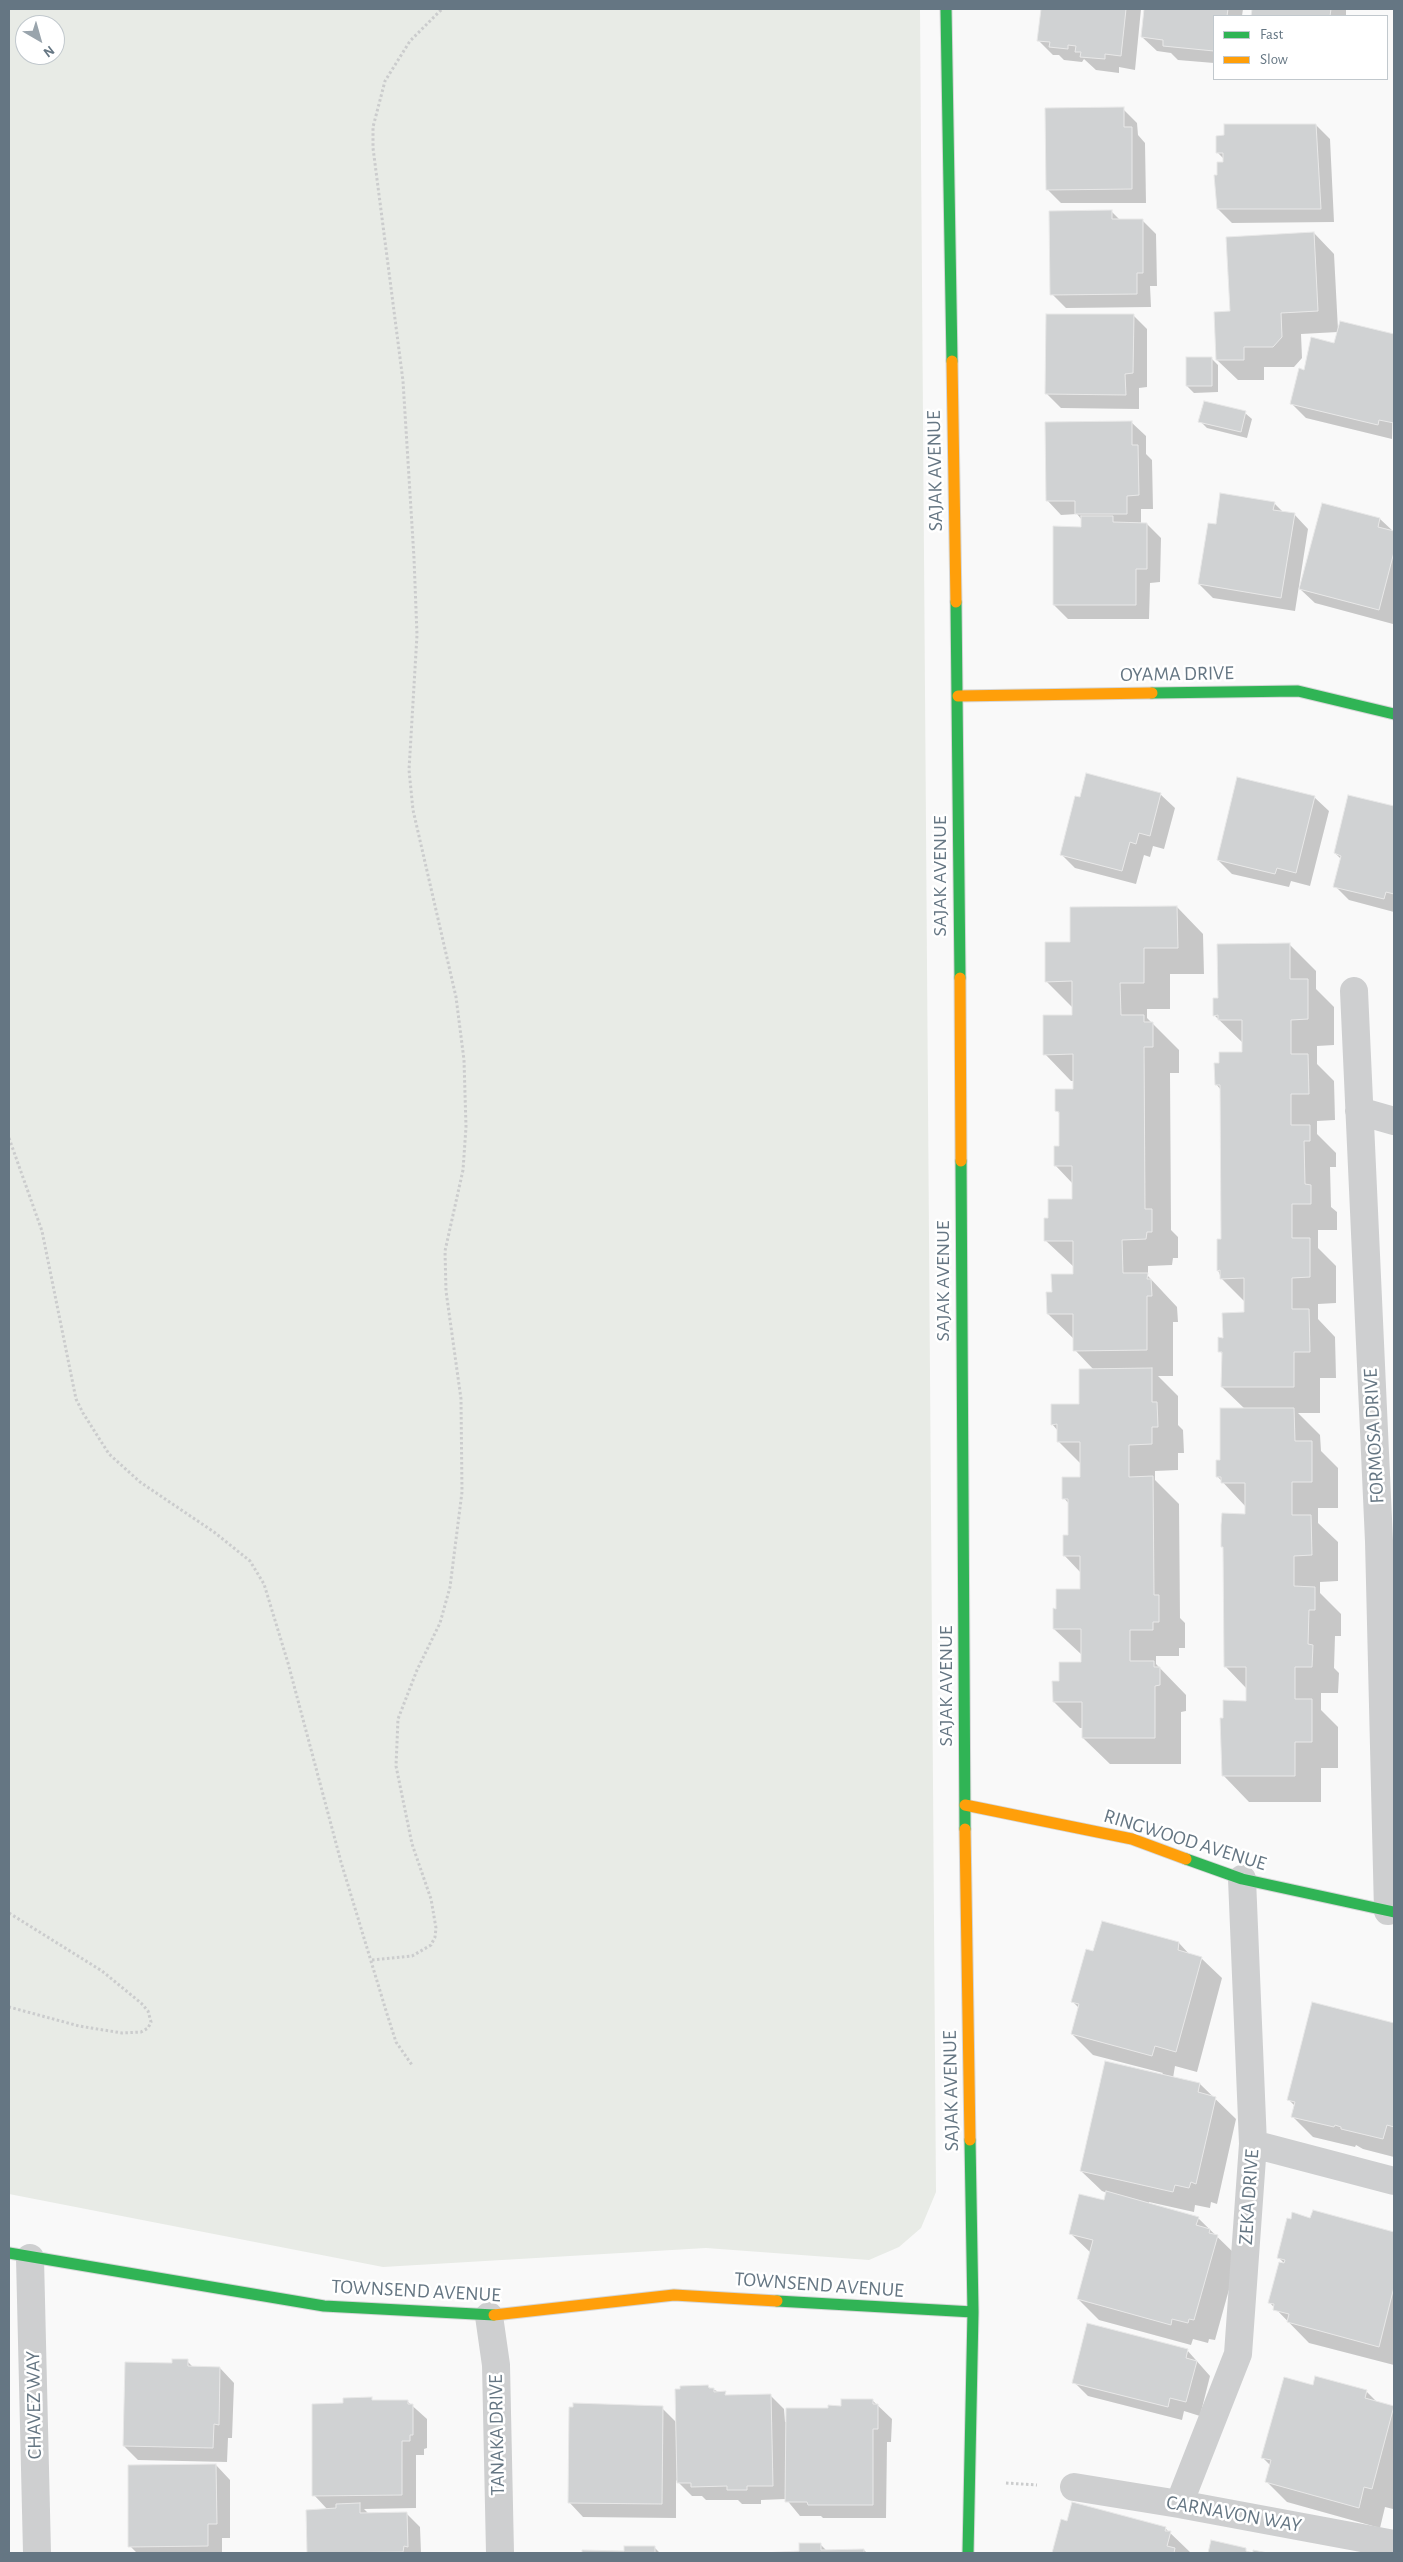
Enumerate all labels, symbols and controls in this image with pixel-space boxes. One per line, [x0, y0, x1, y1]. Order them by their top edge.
north arrow [15, 15, 65, 65]
legend [1213, 15, 1388, 80]
text: Fast [1260, 27, 1283, 42]
text: N [40, 43, 57, 60]
text: Slow [1260, 52, 1288, 67]
street label: SAJAK AVENUE [922, 410, 948, 532]
street label: OYAMA DRIVE [1120, 661, 1234, 687]
street label: SAJAK AVENUE [928, 816, 952, 936]
street label: SAJAK AVENUE [931, 1221, 955, 1341]
street label: FORMOSA DRIVE [1358, 1368, 1390, 1504]
street label: SAJAK AVENUE [934, 1626, 958, 1746]
street label: RINGWOOD AVENUE [1101, 1804, 1269, 1876]
street label: SAJAK AVENUE [938, 2030, 964, 2152]
street label: ZEKA DRIVE [1234, 2148, 1264, 2246]
street label: TOWNSEND AVENUE [734, 2267, 904, 2303]
street label: TOWNSEND AVENUE [331, 2275, 501, 2307]
street label: CHAVEZ WAY [21, 2351, 47, 2459]
street label: TANAKA DRIVE [484, 2374, 510, 2496]
street label: CARNAVON WAY [1164, 2490, 1304, 2538]

